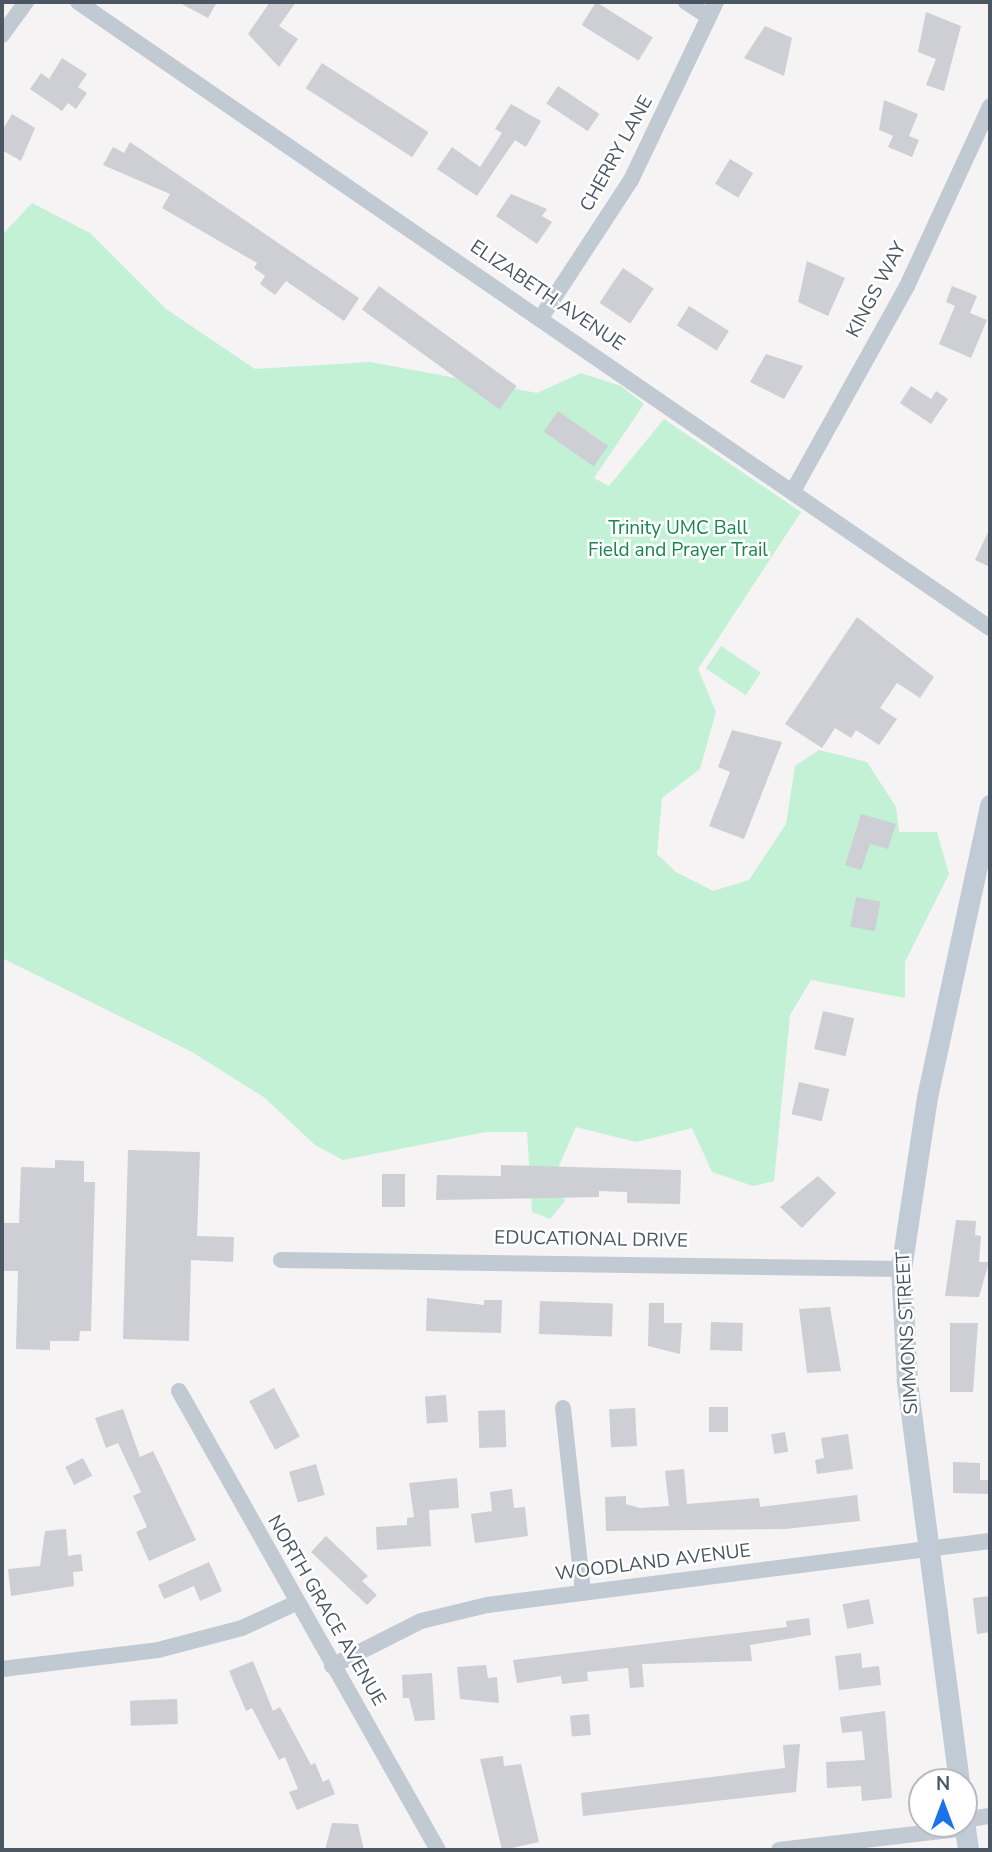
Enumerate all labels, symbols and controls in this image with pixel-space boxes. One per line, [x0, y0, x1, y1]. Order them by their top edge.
street label: CHERRY LANE [576, 92, 658, 216]
street label: ELIZABETH AVENUE [465, 236, 629, 356]
street label: KINGS WAY [842, 238, 912, 342]
park label: Trinity UMC Ball Field and Prayer Trail [588, 518, 768, 562]
street label: EDUCATIONAL DRIVE [494, 1227, 688, 1253]
street label: SIMMONS STREET [892, 1251, 924, 1415]
street label: NORTH GRACE AVENUE [262, 1512, 390, 1710]
street label: WOODLAND AVENUE [554, 1540, 752, 1586]
north arrow [908, 1768, 978, 1838]
text: N [936, 1771, 950, 1797]

